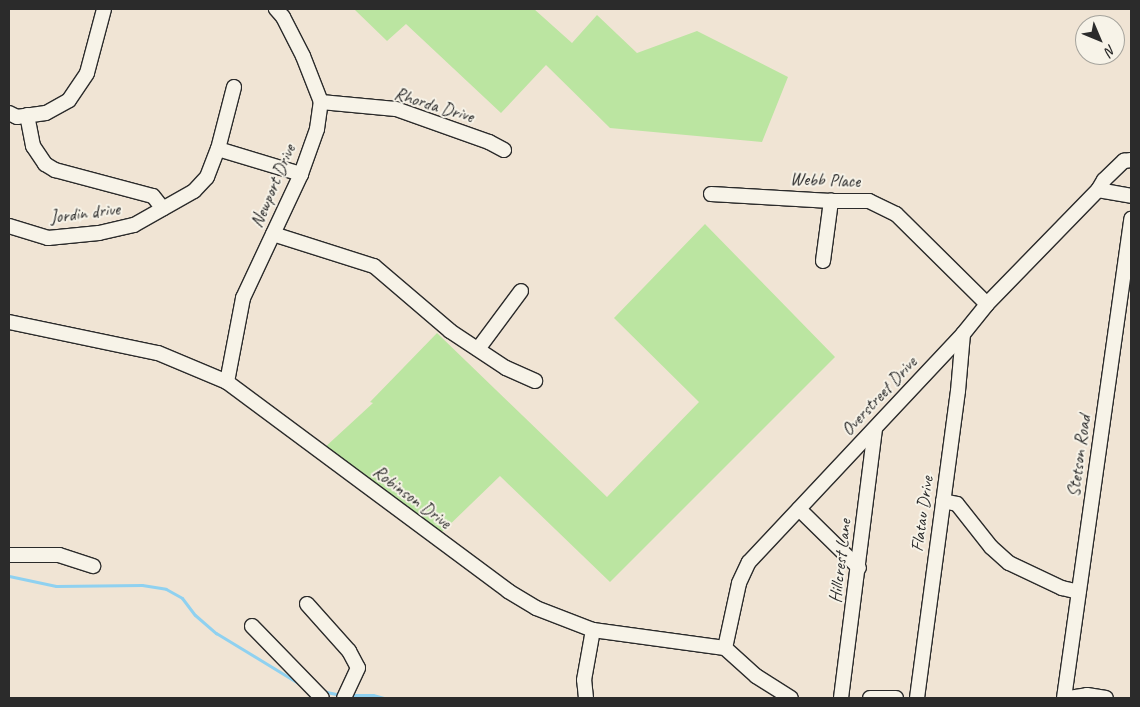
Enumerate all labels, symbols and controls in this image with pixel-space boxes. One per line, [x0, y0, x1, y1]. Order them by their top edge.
north arrow [1075, 15, 1125, 65]
text: N [1101, 41, 1119, 59]
street label: Rhorda Drive [392, 83, 476, 127]
street label: Newport Drive [246, 141, 300, 231]
street label: Webb Place [789, 168, 861, 192]
street label: Jordin drive [49, 198, 121, 228]
street label: Overstreet Drive [837, 352, 921, 440]
street label: Stetson Road [1063, 414, 1095, 498]
street label: Robinson Drive [369, 461, 455, 533]
street label: Flatau Drive [906, 475, 938, 553]
street label: Hillcrest Lane [824, 518, 856, 604]

